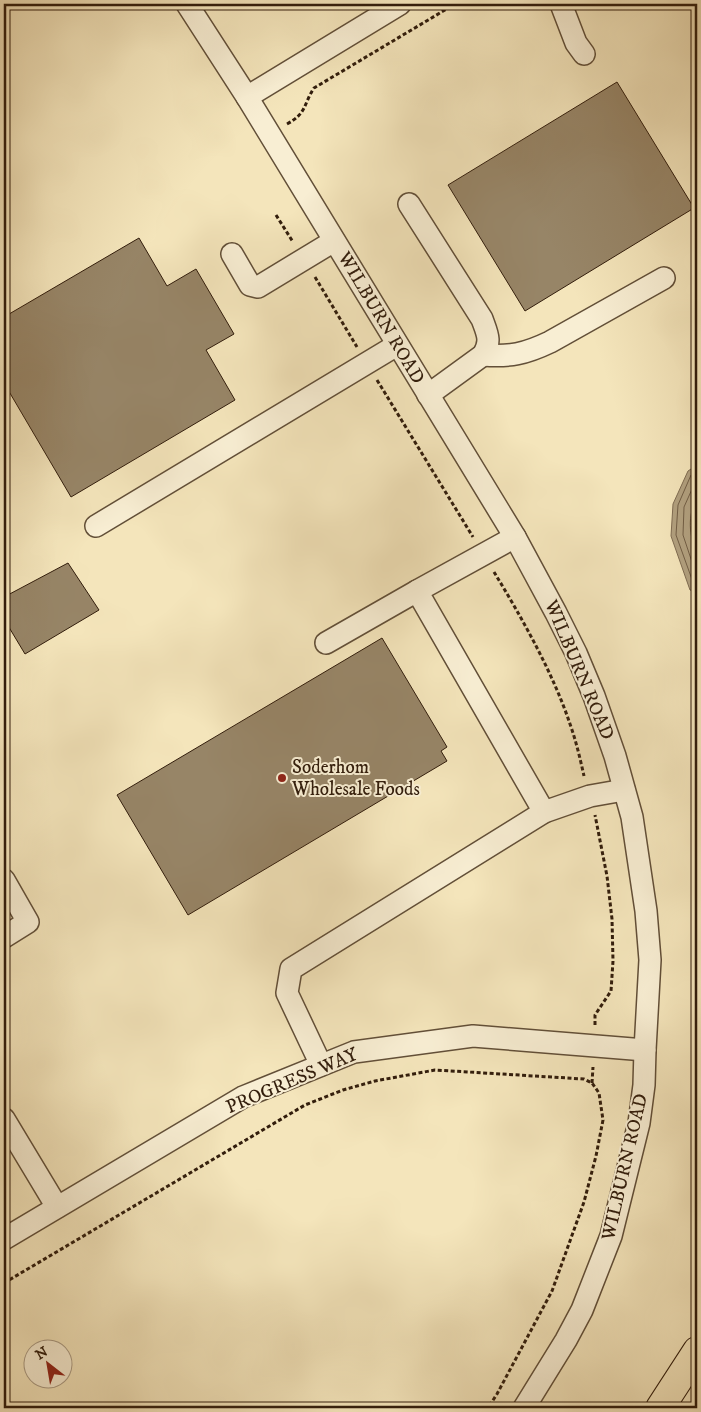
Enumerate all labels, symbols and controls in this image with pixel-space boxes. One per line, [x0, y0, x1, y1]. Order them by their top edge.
street label: WILBURN ROAD [332, 247, 429, 388]
street label: WILBURN ROAD [539, 596, 619, 743]
place label: Soderhom Wholesale Foods [291, 756, 420, 801]
marker: Soderhom Wholesale Foods [276, 772, 288, 784]
street label: PROGRESS WAY [223, 1042, 362, 1119]
street label: WILBURN ROAD [597, 1091, 653, 1244]
north arrow [22, 1340, 72, 1390]
text: N [32, 1343, 52, 1364]

